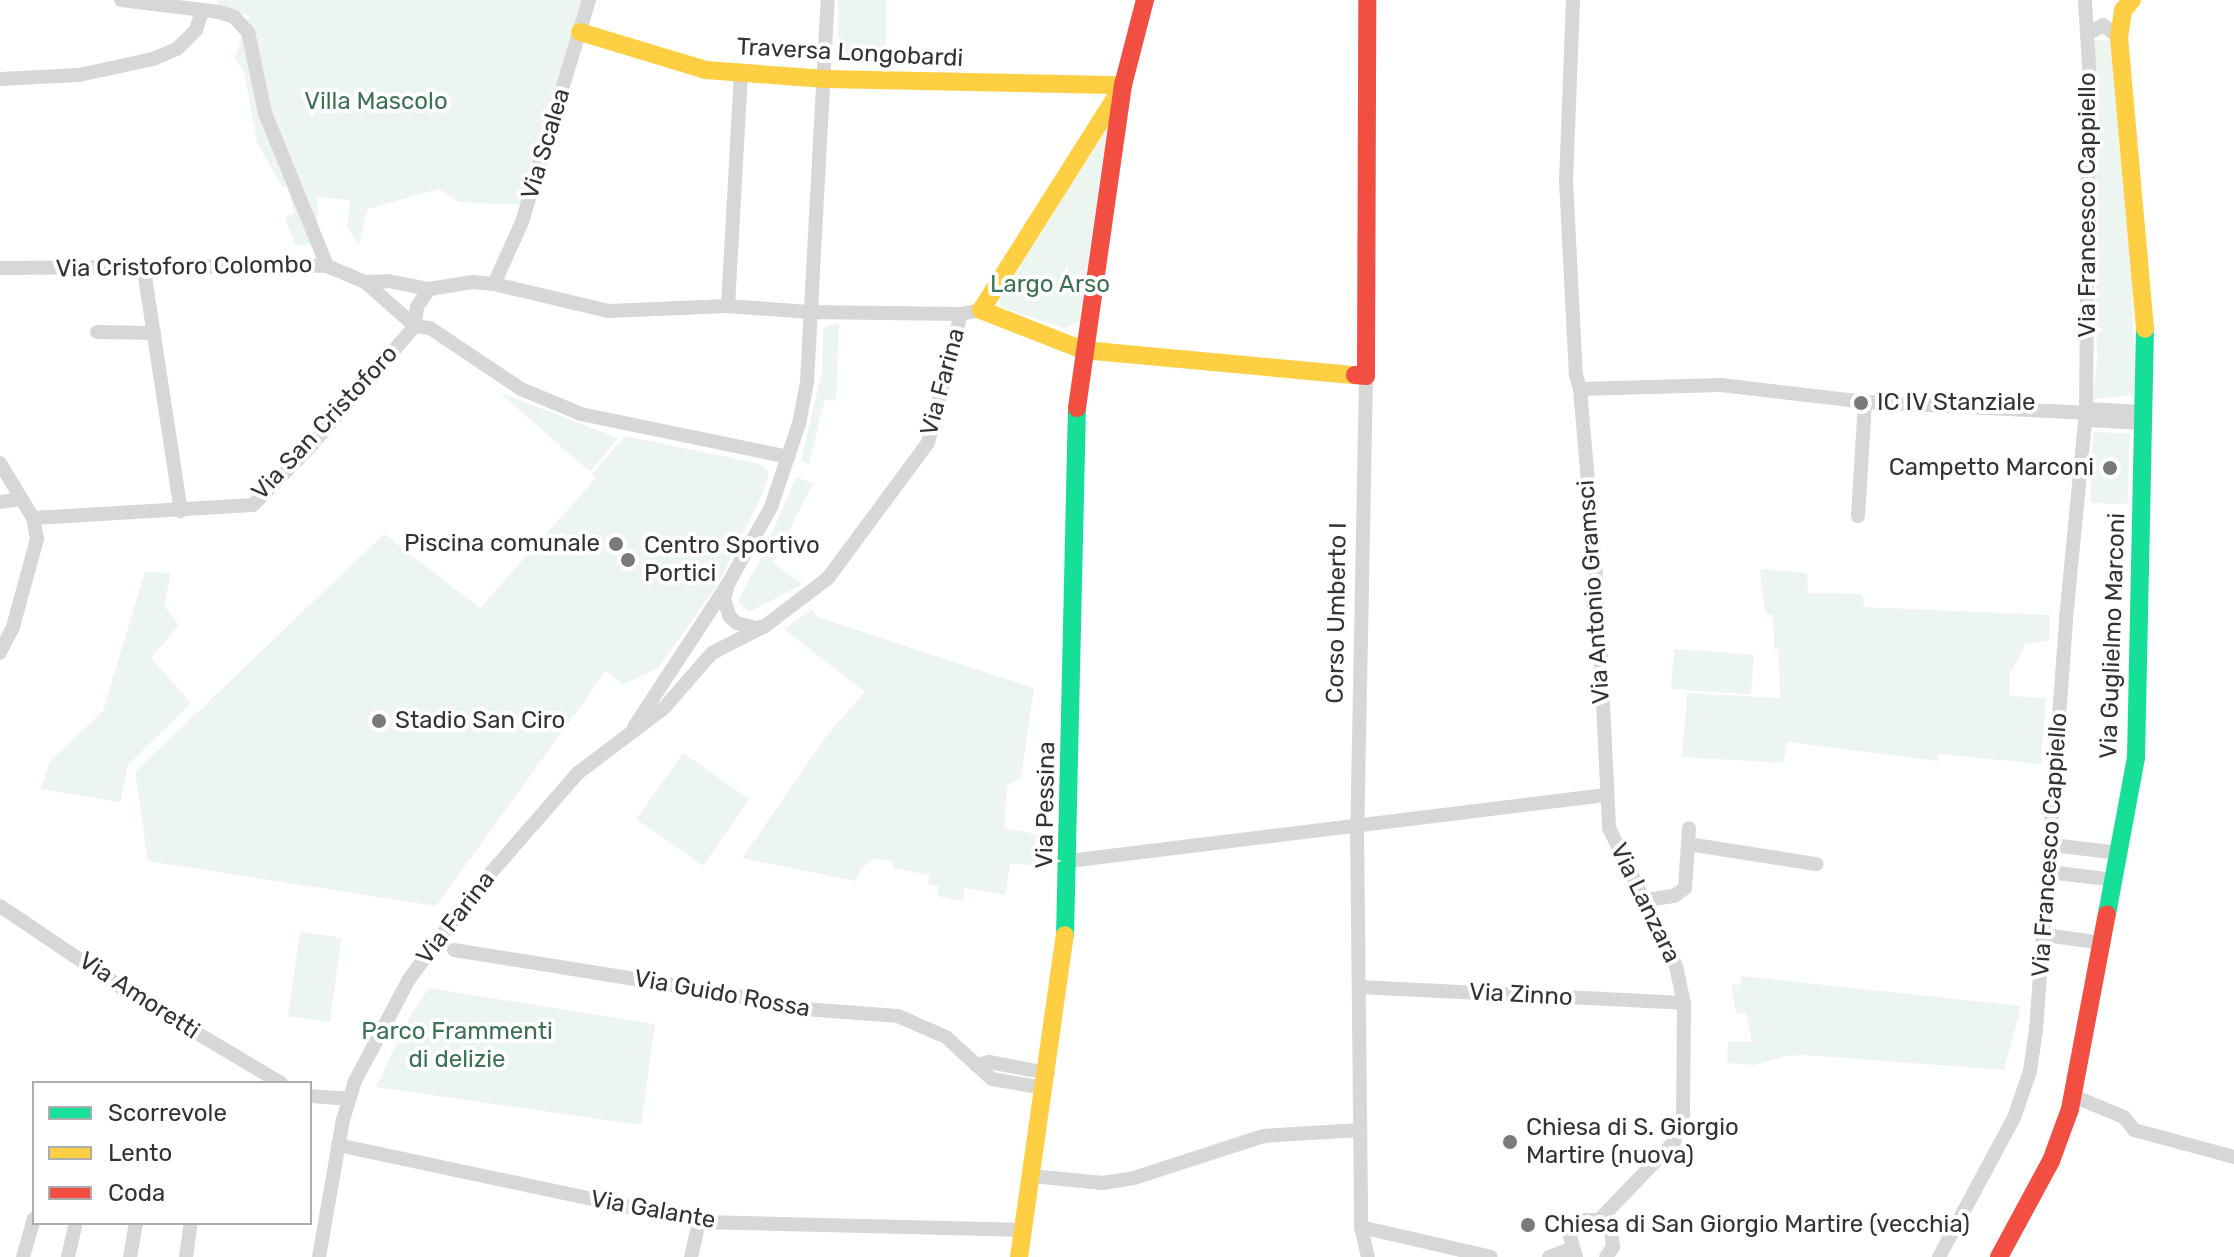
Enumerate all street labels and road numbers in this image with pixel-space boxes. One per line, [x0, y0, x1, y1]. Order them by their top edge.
street label: Traversa Longobardi [736, 33, 964, 73]
street label: Via Francesco Cappiello [2074, 72, 2102, 338]
street label: Via Scalea [515, 85, 577, 203]
street label: Via Cristoforo Colombo [55, 250, 313, 284]
street label: Via Farina [915, 325, 971, 439]
street label: Via San Cristoforo [246, 340, 404, 506]
street label: Via Antonio Gramsci [1572, 479, 1616, 705]
street label: Via Guglielmo Marconi [2094, 512, 2132, 760]
street label: Corso Umberto I [1321, 522, 1353, 704]
street label: Via Francesco Cappiello [2026, 712, 2074, 978]
street label: Via Pessina [1030, 741, 1062, 869]
street label: Via Lanzara [1604, 838, 1686, 968]
street label: Via Farina [411, 866, 501, 970]
street label: Via Amoretti [73, 946, 205, 1046]
street label: Via Guido Rossa [632, 964, 812, 1024]
street label: Via Zinno [1468, 978, 1574, 1012]
street label: Via Galante [588, 1185, 718, 1235]

